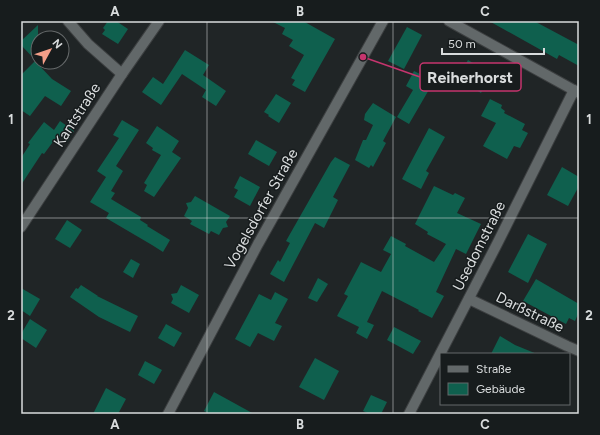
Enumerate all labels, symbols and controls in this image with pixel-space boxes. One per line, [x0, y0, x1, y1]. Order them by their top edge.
text: A [110, 4, 120, 19]
text: B [296, 4, 304, 19]
text: C [480, 4, 490, 19]
north arrow [30, 30, 70, 70]
scale bar [442, 30, 544, 56]
text: N [50, 36, 65, 51]
text: 50 m [448, 37, 476, 51]
callout: Reiherhorst [420, 63, 521, 91]
text: Reiherhorst [427, 68, 513, 87]
street label: Kantstraße [50, 80, 104, 150]
text: 1 [8, 112, 14, 127]
text: 1 [586, 112, 592, 127]
street label: Vogelsdorfer Straße [220, 146, 302, 272]
street label: Usedomstraße [449, 198, 509, 294]
street label: Darßstraße [493, 288, 567, 336]
text: 2 [7, 308, 15, 323]
text: 2 [585, 308, 593, 323]
legend [440, 353, 570, 405]
text: Straße [476, 362, 512, 376]
text: Gebäude [476, 382, 526, 396]
text: A [110, 417, 120, 432]
text: B [296, 417, 304, 432]
text: C [480, 417, 490, 432]

